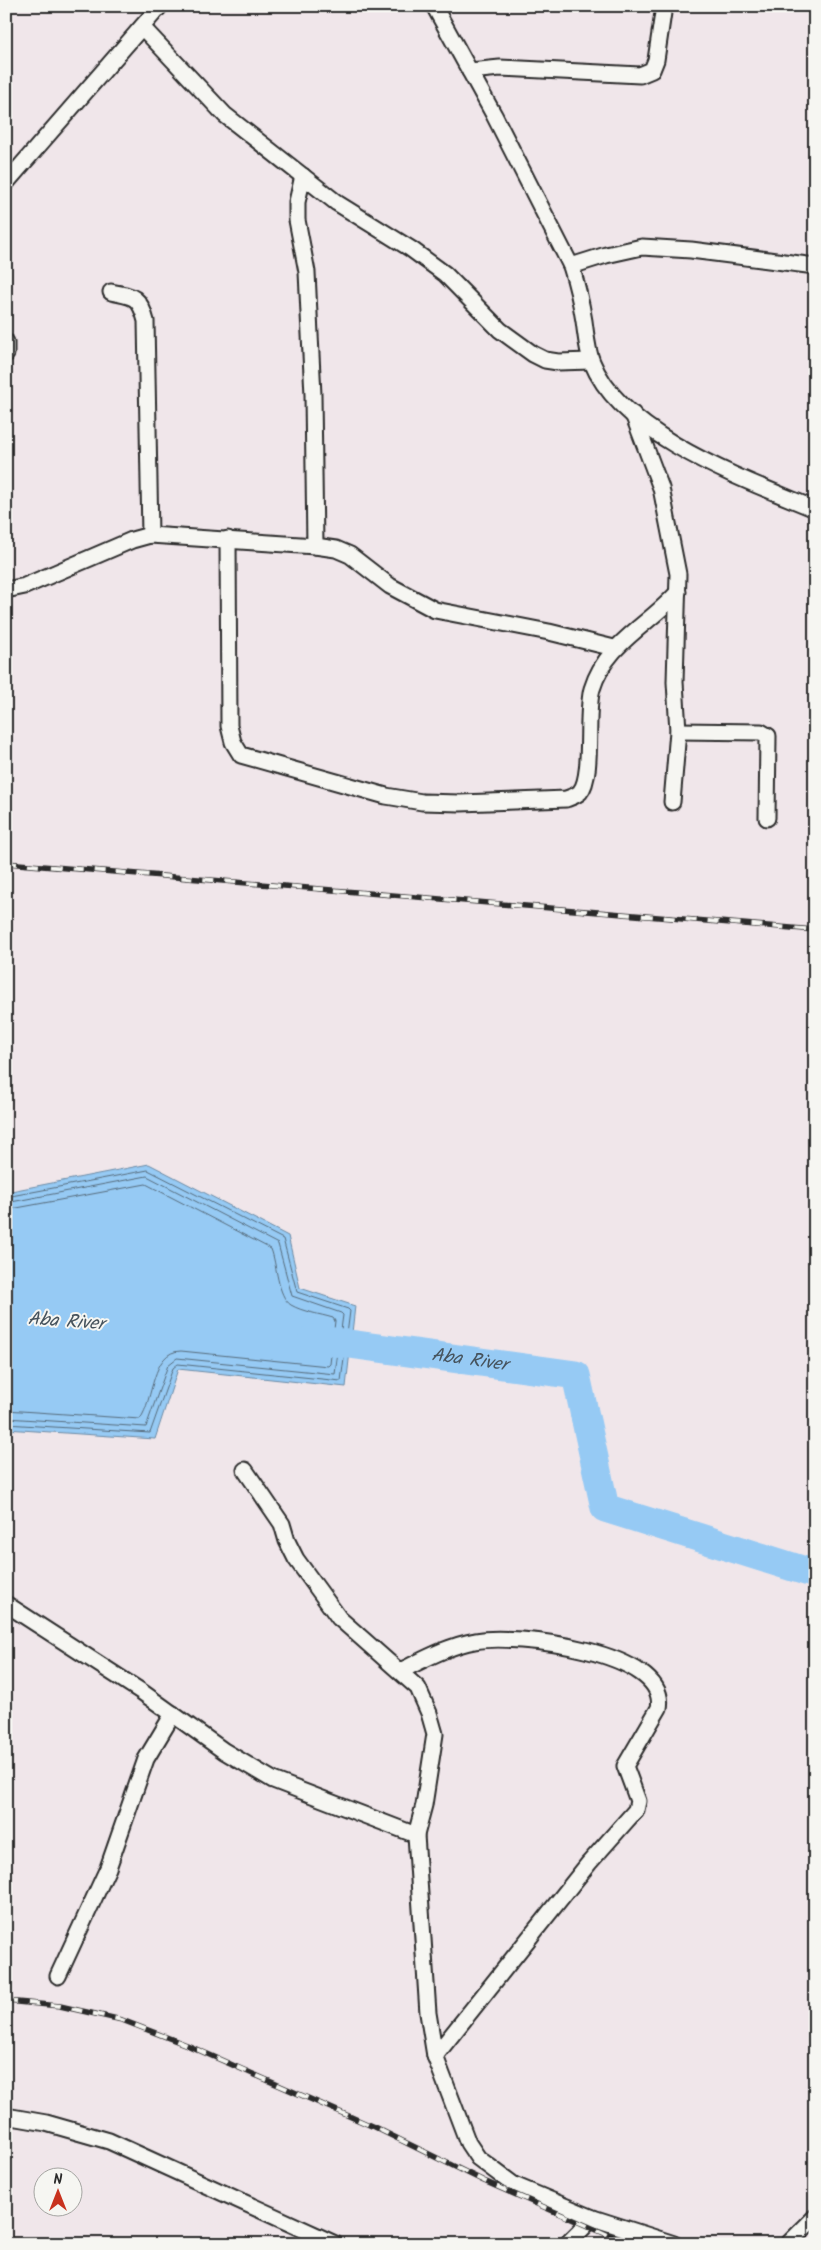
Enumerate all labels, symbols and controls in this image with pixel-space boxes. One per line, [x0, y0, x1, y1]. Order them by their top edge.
water label: Aba River [27, 1304, 109, 1340]
water label: Aba River [430, 1340, 513, 1381]
north arrow [32, 2168, 82, 2218]
text: N [54, 2169, 63, 2191]

